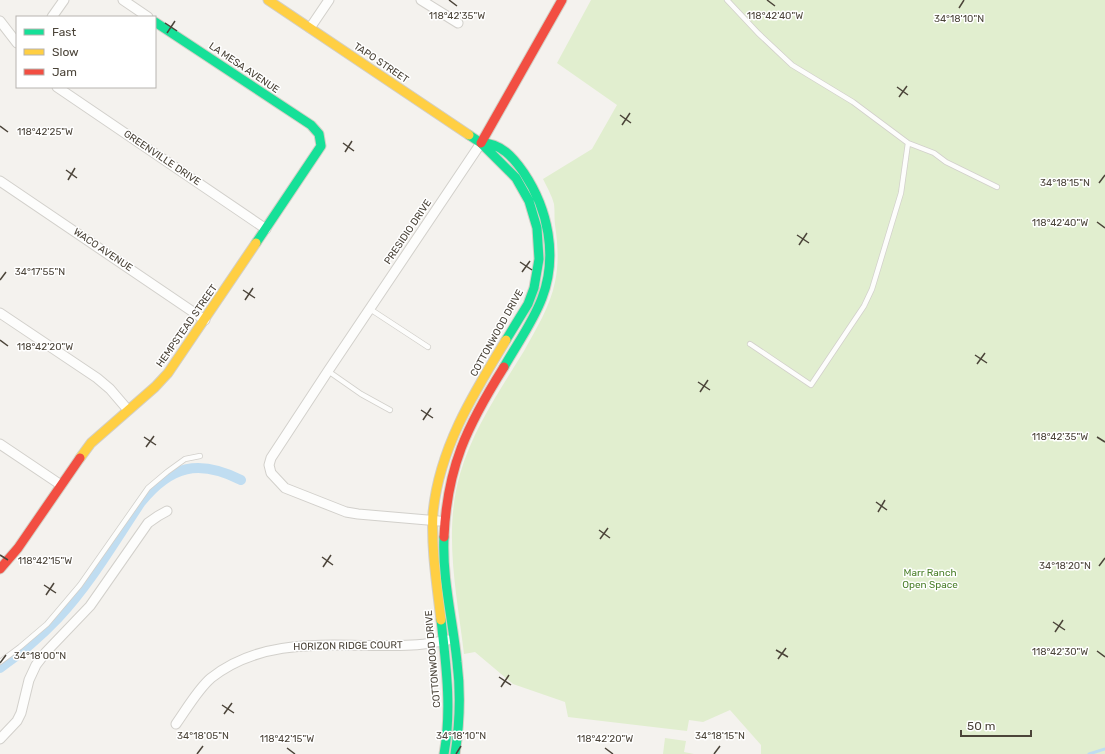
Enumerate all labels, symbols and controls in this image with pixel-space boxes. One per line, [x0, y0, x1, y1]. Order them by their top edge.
text: 118°42'35"W [429, 10, 485, 22]
text: 118°42'40"W [747, 10, 803, 22]
text: 34°18'10"N [934, 13, 984, 25]
legend [16, 16, 156, 88]
text: Fast [52, 25, 76, 39]
street label: LA MESA AVENUE [207, 40, 281, 96]
street label: TAPO STREET [351, 40, 411, 86]
text: Slow [52, 45, 79, 59]
text: Jam [52, 65, 77, 79]
text: 118°42'25"W [17, 126, 73, 138]
street label: GREENVILLE DRIVE [121, 128, 203, 188]
text: 34°18'15"N [1040, 177, 1090, 189]
street label: PRESIDIO DRIVE [382, 197, 434, 267]
text: 118°42'40"W [1032, 217, 1088, 229]
street label: WACO AVENUE [71, 226, 135, 274]
text: 34°17'55"N [15, 266, 65, 278]
street label: HEMPSTEAD STREET [154, 282, 220, 370]
street label: COTTONWOOD DRIVE [468, 287, 526, 379]
text: 118°42'20"W [17, 341, 73, 353]
text: 118°42'35"W [1032, 431, 1088, 443]
text: 118°42'15"W [18, 555, 72, 567]
text: 34°18'20"N [1039, 560, 1091, 572]
park label: Marr Ranch Open Space [902, 567, 958, 591]
street label: COTTONWOOD DRIVE [423, 610, 443, 708]
street label: HORIZON RIDGE COURT [293, 639, 403, 653]
text: 118°42'30"W [1032, 646, 1088, 658]
text: 34°18'00"N [14, 650, 66, 662]
scale bar [961, 712, 1031, 738]
text: 50 m [967, 719, 995, 733]
text: 34°18'05"N [177, 730, 229, 742]
text: 34°18'10"N [436, 730, 486, 742]
text: 34°18'15"N [695, 730, 745, 742]
text: 118°42'15"W [260, 733, 314, 745]
text: 118°42'20"W [577, 733, 633, 745]

